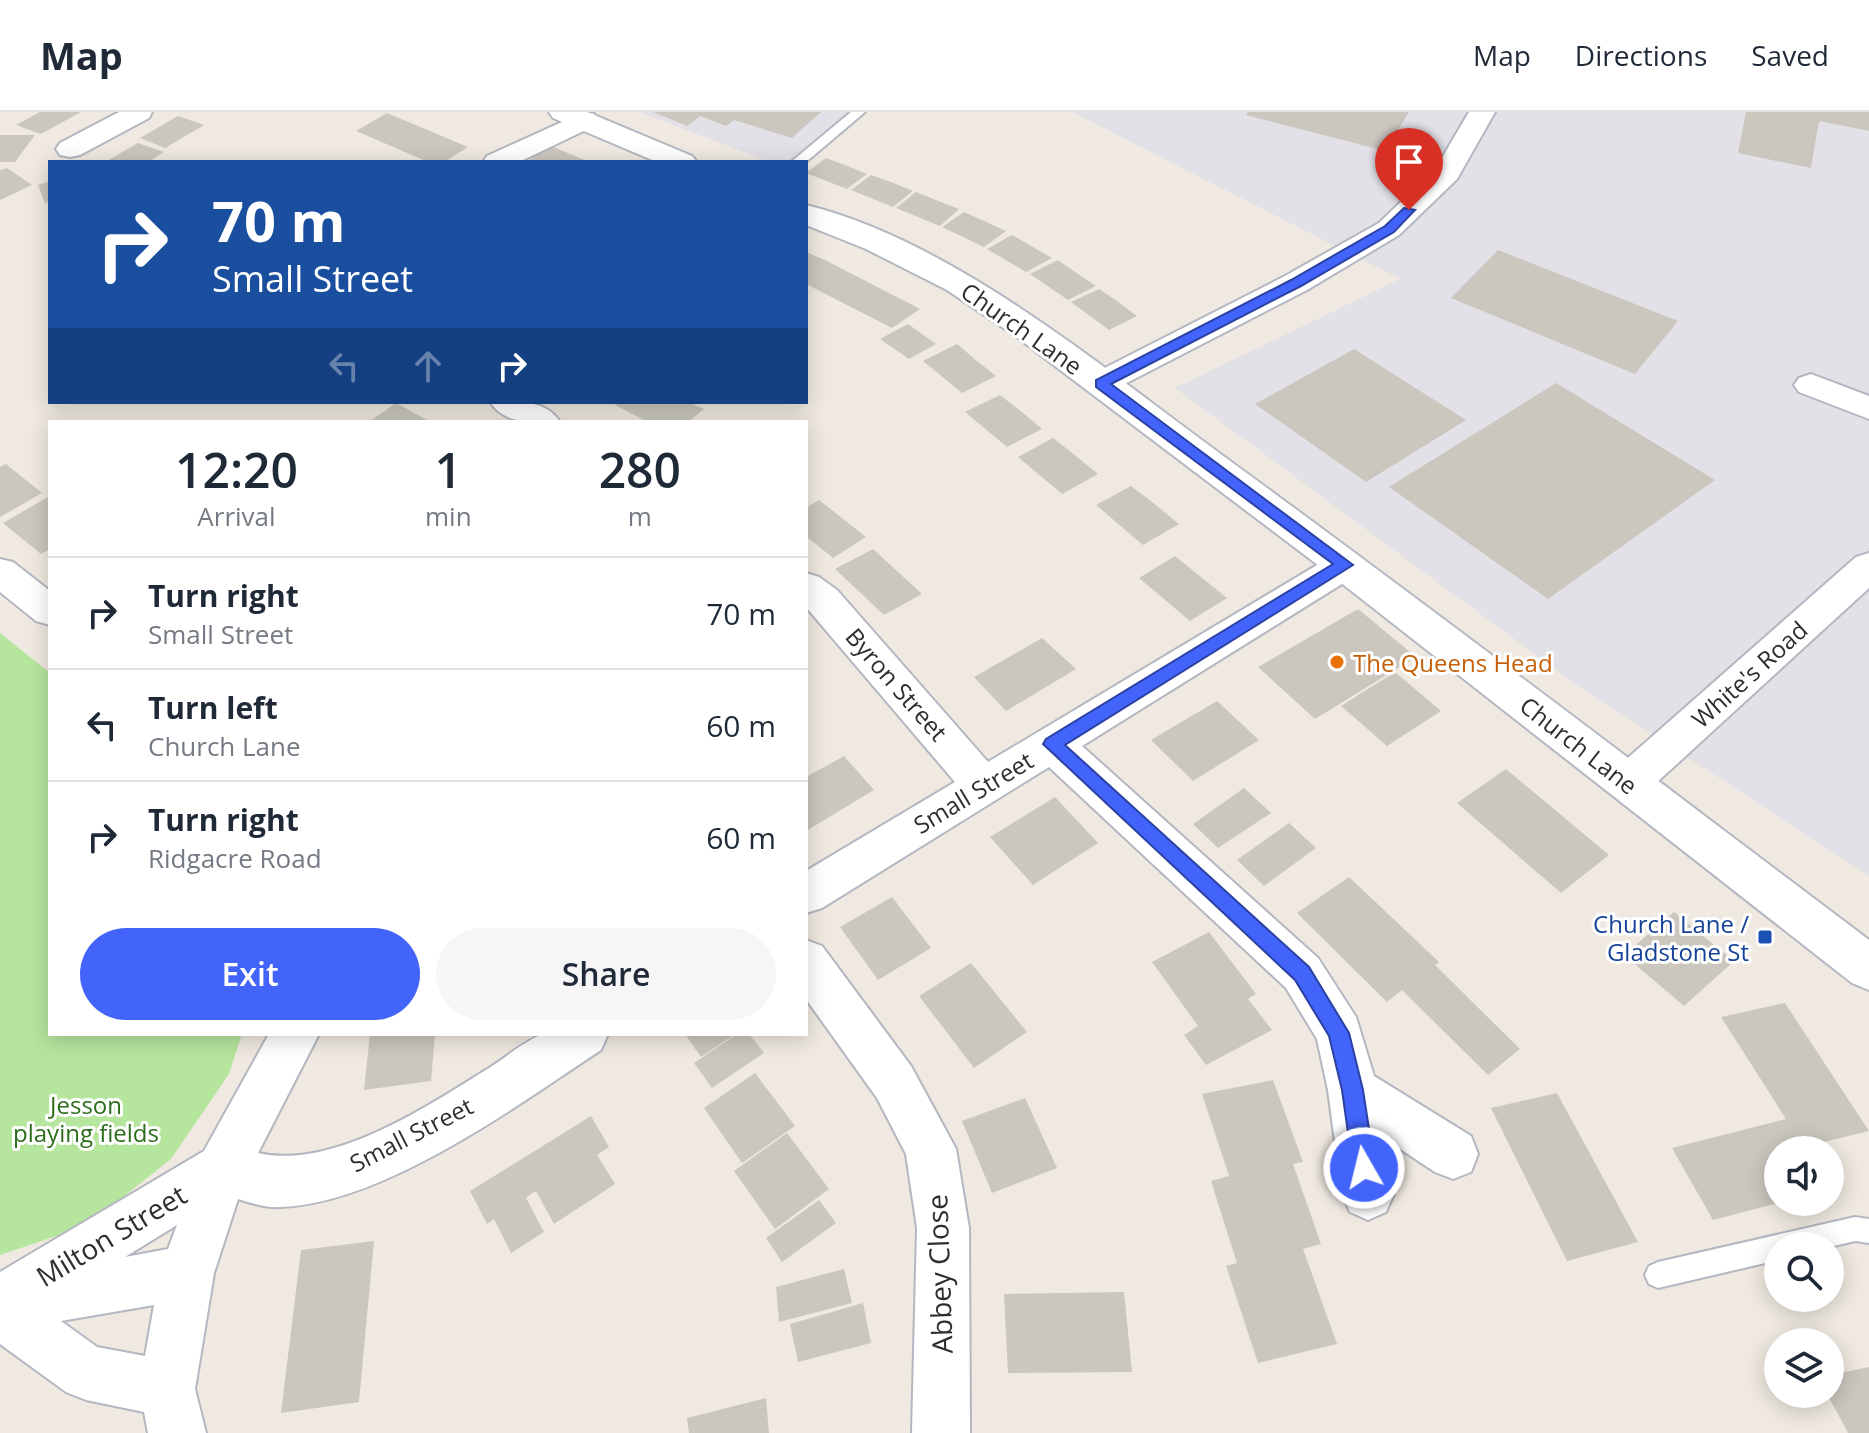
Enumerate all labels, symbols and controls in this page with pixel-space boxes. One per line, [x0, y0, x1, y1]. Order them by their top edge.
text: Map [40, 29, 123, 81]
text: Map [1473, 36, 1531, 74]
text: Directions [1575, 36, 1707, 74]
text: Saved [1751, 36, 1829, 74]
pin [1375, 128, 1443, 210]
icon: arrive [1387, 140, 1431, 184]
text: 70 m [212, 182, 346, 258]
icon: right [80, 192, 184, 296]
text: Small Street [212, 254, 413, 303]
street label: Church Lane [955, 274, 1089, 382]
icon: left [322, 344, 366, 388]
icon: ahead [406, 344, 450, 388]
icon: right [490, 344, 534, 388]
text: 12:20 [175, 437, 298, 502]
text: 1 [435, 437, 462, 502]
text: 280 [599, 437, 681, 502]
text: Arrival [197, 498, 276, 534]
text: min [425, 498, 472, 534]
text: m [628, 498, 652, 534]
text: Turn right [148, 575, 299, 616]
icon: right [80, 591, 124, 635]
text: 70 m [706, 593, 776, 634]
street label: White's Road [1684, 613, 1814, 735]
text: Small Street [148, 616, 293, 652]
street label: Byron Street [839, 620, 955, 748]
place label: The Queens Head [1353, 646, 1553, 679]
marker: The Queens Head [1328, 653, 1346, 671]
text: Turn left [148, 687, 278, 728]
street label: Church Lane [1513, 689, 1645, 801]
icon: left [80, 703, 124, 747]
text: 60 m [706, 705, 776, 746]
text: Church Lane [148, 728, 301, 764]
street label: Small Street [907, 743, 1039, 841]
text: Turn right [148, 799, 299, 840]
icon: right [80, 815, 124, 859]
text: 60 m [706, 817, 776, 858]
text: Ridgacre Road [148, 840, 322, 876]
place label: Church Lane / Gladstone St [1593, 907, 1749, 968]
button: Exit [80, 928, 420, 1020]
button: Share [436, 928, 776, 1020]
marker: Church Lane / Gladstone St [1756, 928, 1774, 946]
park label: Jesson playing fields [13, 1088, 159, 1149]
street label: Small Street [344, 1089, 478, 1179]
position arrow [1322, 1126, 1406, 1210]
map controls [1764, 1136, 1844, 1408]
button: sound [1764, 1136, 1844, 1216]
street label: Milton Street [29, 1175, 193, 1295]
street label: Abbey Close [917, 1194, 961, 1354]
button: search [1764, 1232, 1844, 1312]
button: layers [1764, 1328, 1844, 1408]

